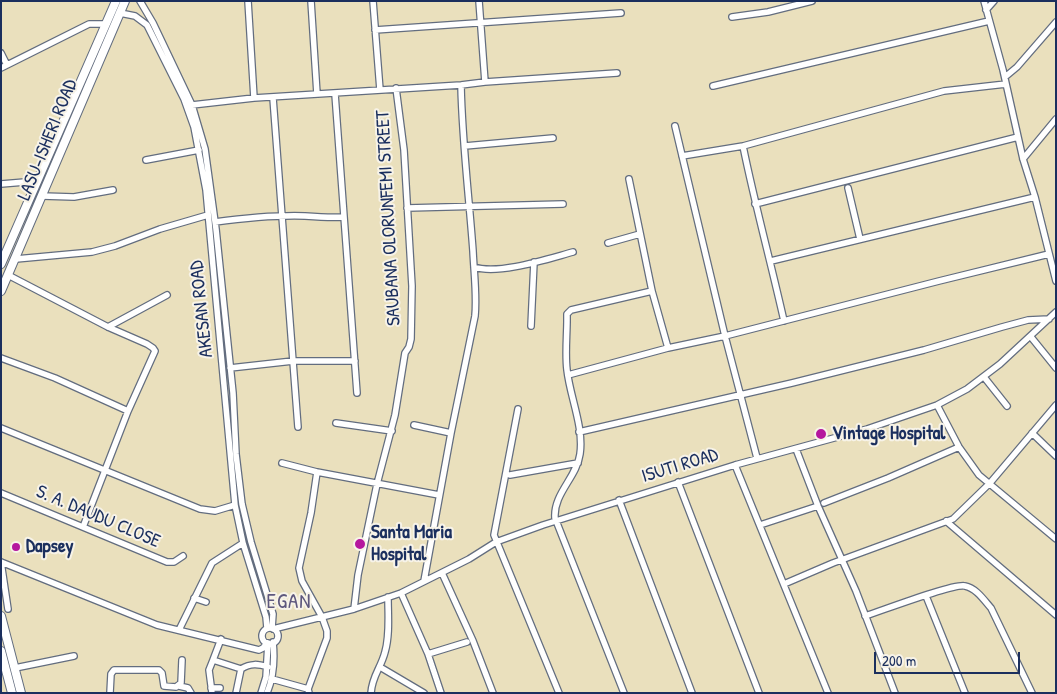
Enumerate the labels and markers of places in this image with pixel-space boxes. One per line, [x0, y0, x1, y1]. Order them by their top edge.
place label: Vintage Hospital [832, 423, 945, 445]
marker: Vintage Hospital [814, 427, 828, 441]
place label: Santa Maria Hospital [371, 522, 452, 566]
place label: Dapsey [26, 536, 74, 558]
marker: Santa Maria Hospital [353, 537, 367, 551]
marker: Dapsey [10, 541, 22, 553]

